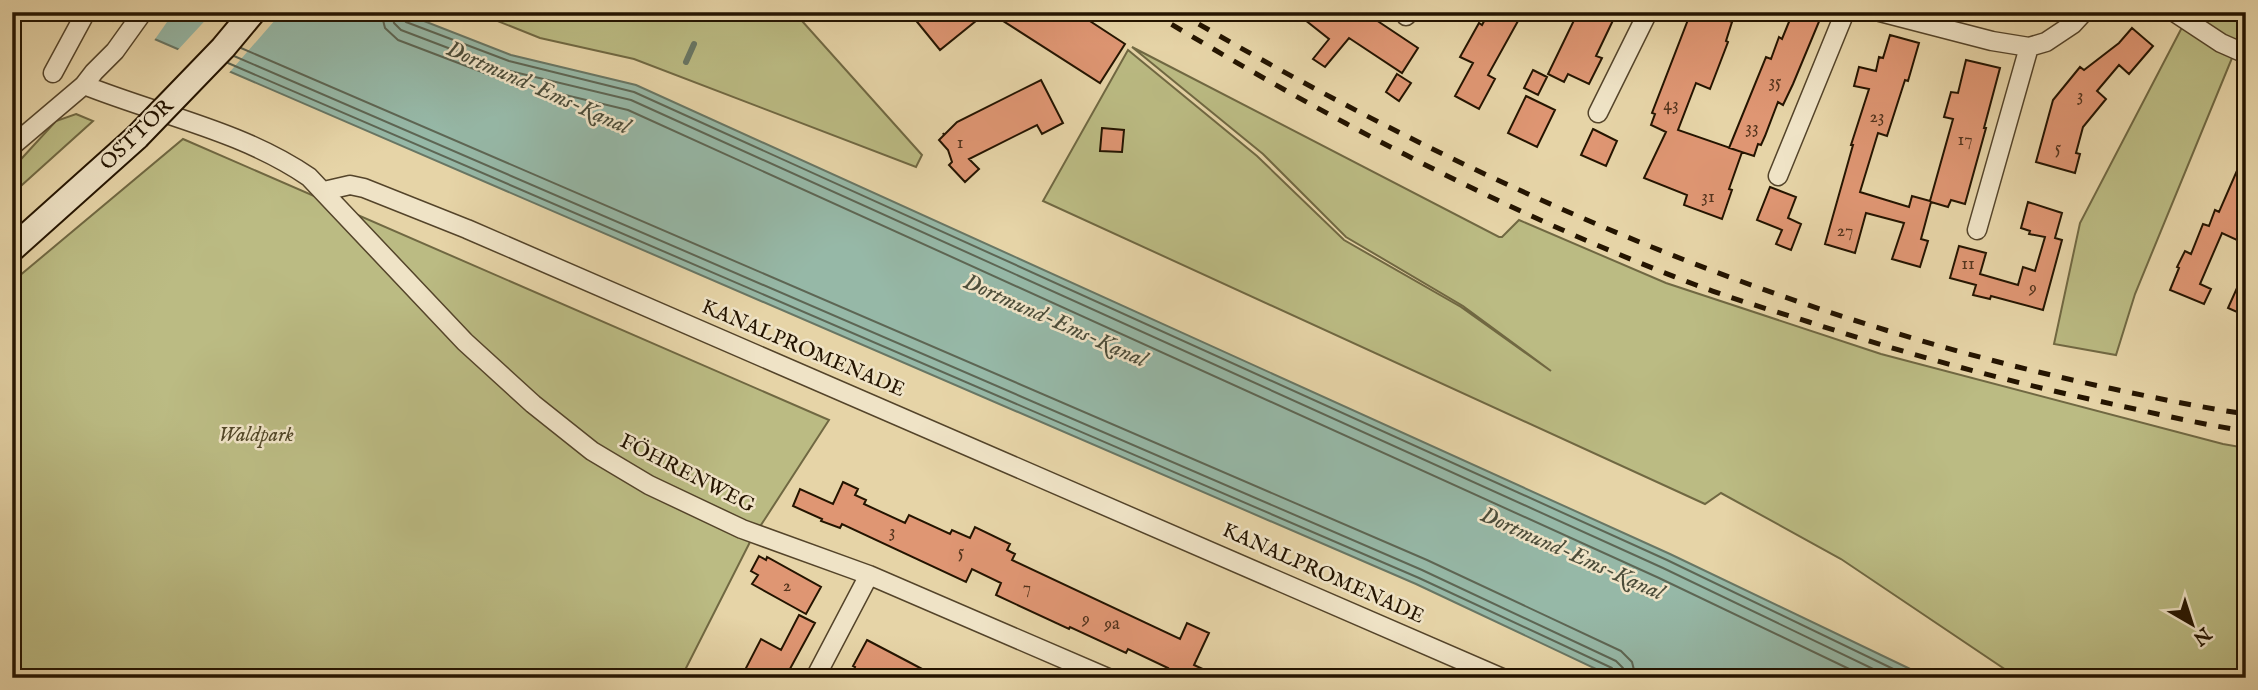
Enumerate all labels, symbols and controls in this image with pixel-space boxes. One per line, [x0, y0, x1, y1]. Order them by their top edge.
water label: Dortmund-Ems-Kanal [442, 35, 636, 142]
house number: 35 [1768, 71, 1782, 94]
house number: 3 [2077, 85, 2083, 108]
street label: OSTTOR [94, 93, 180, 177]
house number: 43 [1663, 94, 1679, 117]
house number: 23 [1869, 106, 1885, 129]
house number: 33 [1745, 117, 1759, 140]
house number: 17 [1957, 129, 1973, 152]
house number: 1 [957, 132, 963, 155]
house number: 5 [2055, 137, 2062, 160]
house number: 31 [1701, 186, 1715, 209]
house number: 27 [1837, 220, 1853, 243]
house number: 11 [1961, 253, 1975, 276]
water label: Dortmund-Ems-Kanal [959, 268, 1153, 375]
house number: 9 [2028, 277, 2037, 300]
street label: KANALPROMENADE [697, 294, 909, 404]
park label: Waldpark [218, 422, 294, 449]
street label: FÖHRENWEG [615, 428, 760, 520]
water label: Dortmund-Ems-Kanal [1476, 501, 1670, 608]
street label: KANALPROMENADE [1218, 517, 1428, 631]
house number: 3 [889, 521, 895, 544]
house number: 5 [958, 541, 965, 564]
house number: 2 [783, 575, 791, 598]
house number: 7 [1023, 577, 1031, 600]
north arrow [2156, 588, 2226, 658]
house number: 9 [1081, 608, 1090, 631]
house number: 9a [1103, 613, 1120, 636]
text: N [2187, 621, 2216, 651]

